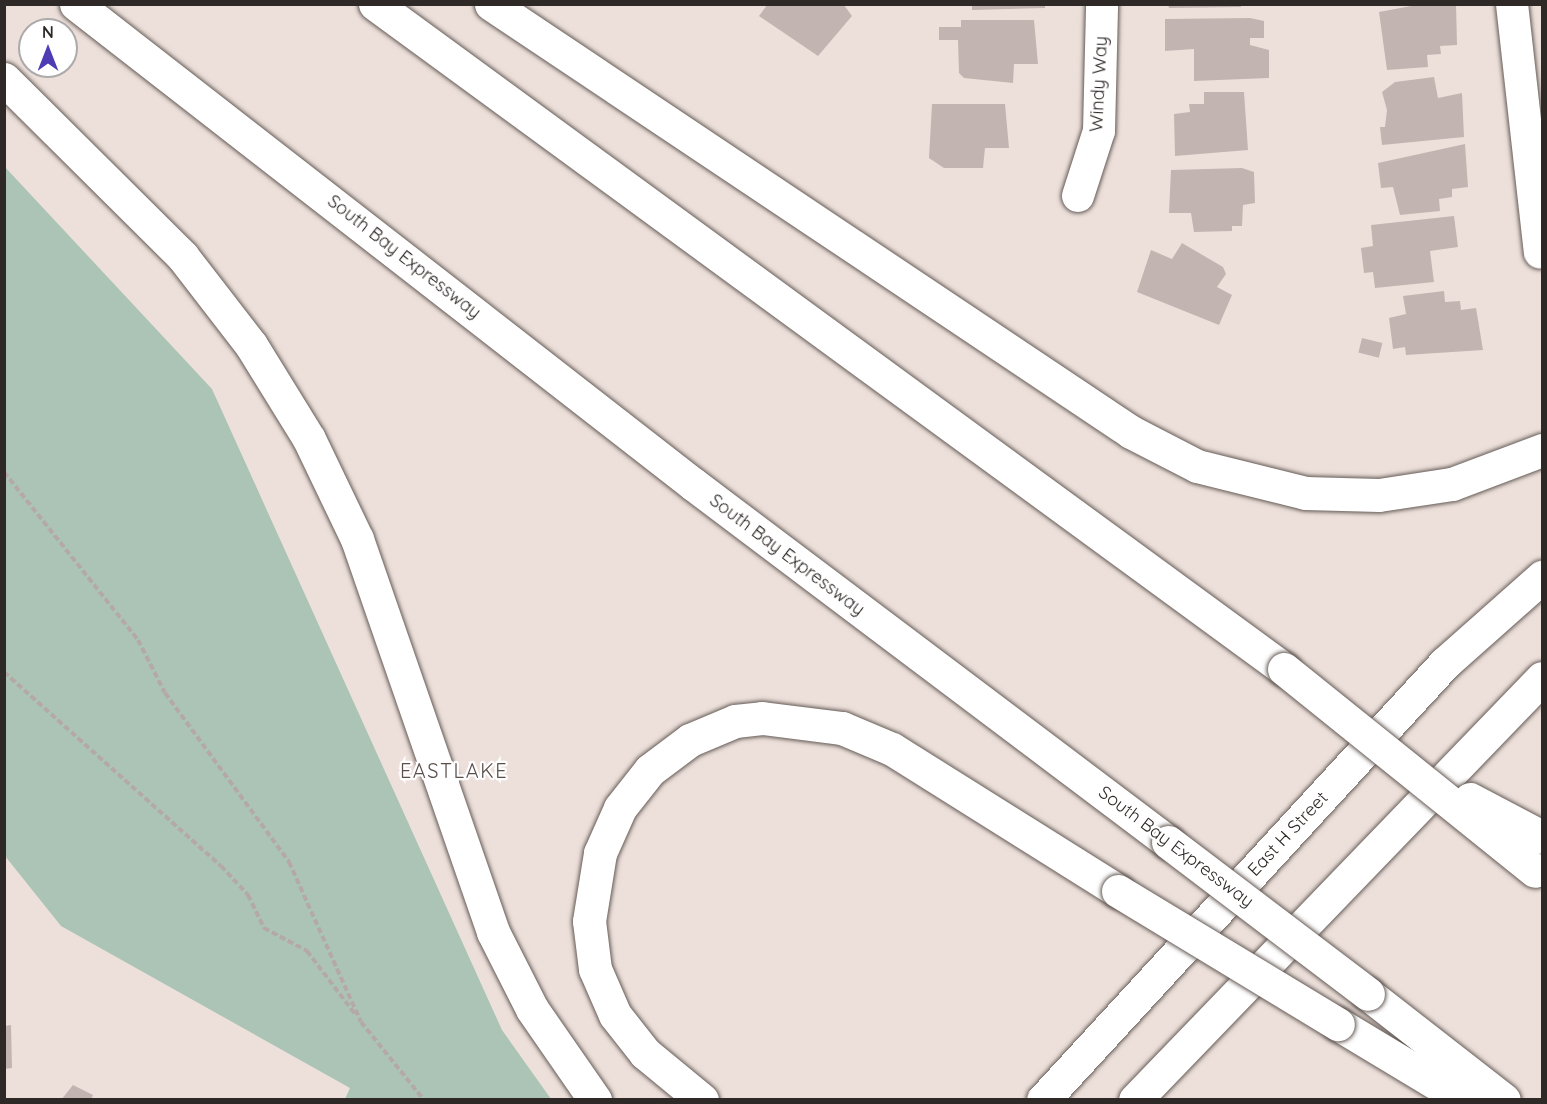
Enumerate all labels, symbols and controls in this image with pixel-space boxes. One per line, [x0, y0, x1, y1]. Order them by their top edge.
north arrow [18, 18, 78, 78]
text: N [42, 22, 54, 42]
street label: Windy Way [1086, 35, 1112, 133]
street label: South Bay Expressway [323, 190, 485, 324]
street label: South Bay Expressway [705, 490, 869, 620]
district label: EASTLAKE [400, 758, 508, 782]
street label: South Bay Expressway [1094, 782, 1258, 912]
street label: East H Street [1243, 787, 1333, 881]

